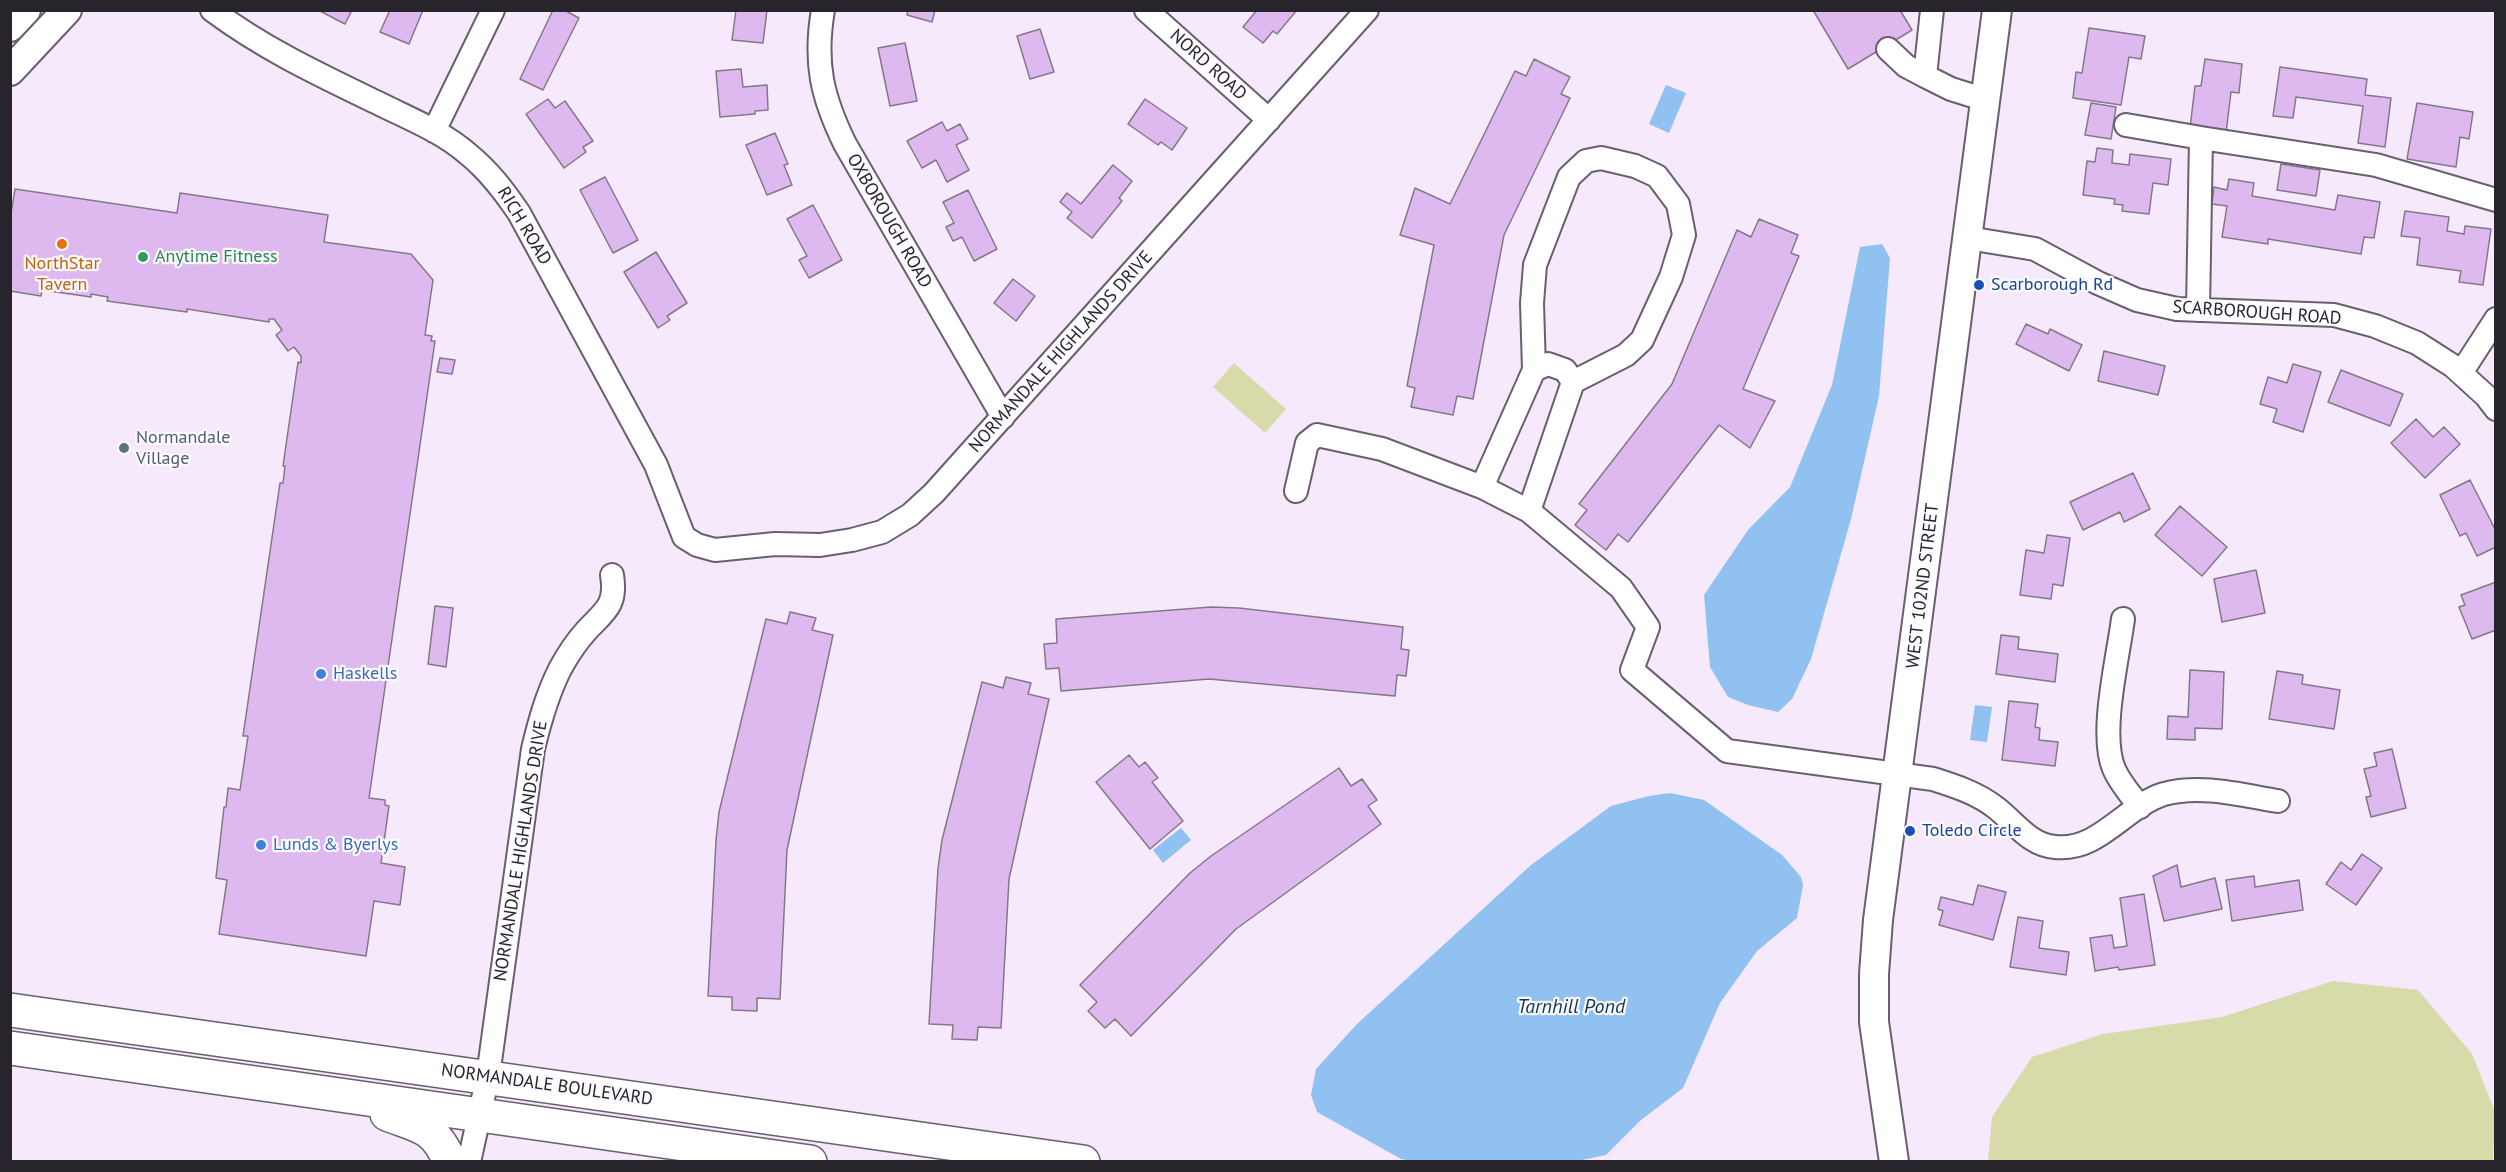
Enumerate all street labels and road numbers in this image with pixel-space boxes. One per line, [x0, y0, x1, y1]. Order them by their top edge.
street label: NORD ROAD [1165, 25, 1251, 105]
street label: OXBOROUGH ROAD [842, 150, 936, 292]
street label: RICH ROAD [492, 183, 556, 269]
street label: NORMANDALE HIGHLANDS DRIVE [965, 247, 1157, 457]
street label: SCARBOROUGH ROAD [2172, 296, 2342, 330]
street label: WEST 102ND STREET [1902, 502, 1944, 670]
street label: NORMANDALE HIGHLANDS DRIVE [490, 719, 552, 983]
street label: NORMANDALE BOULEVARD [440, 1059, 654, 1111]

